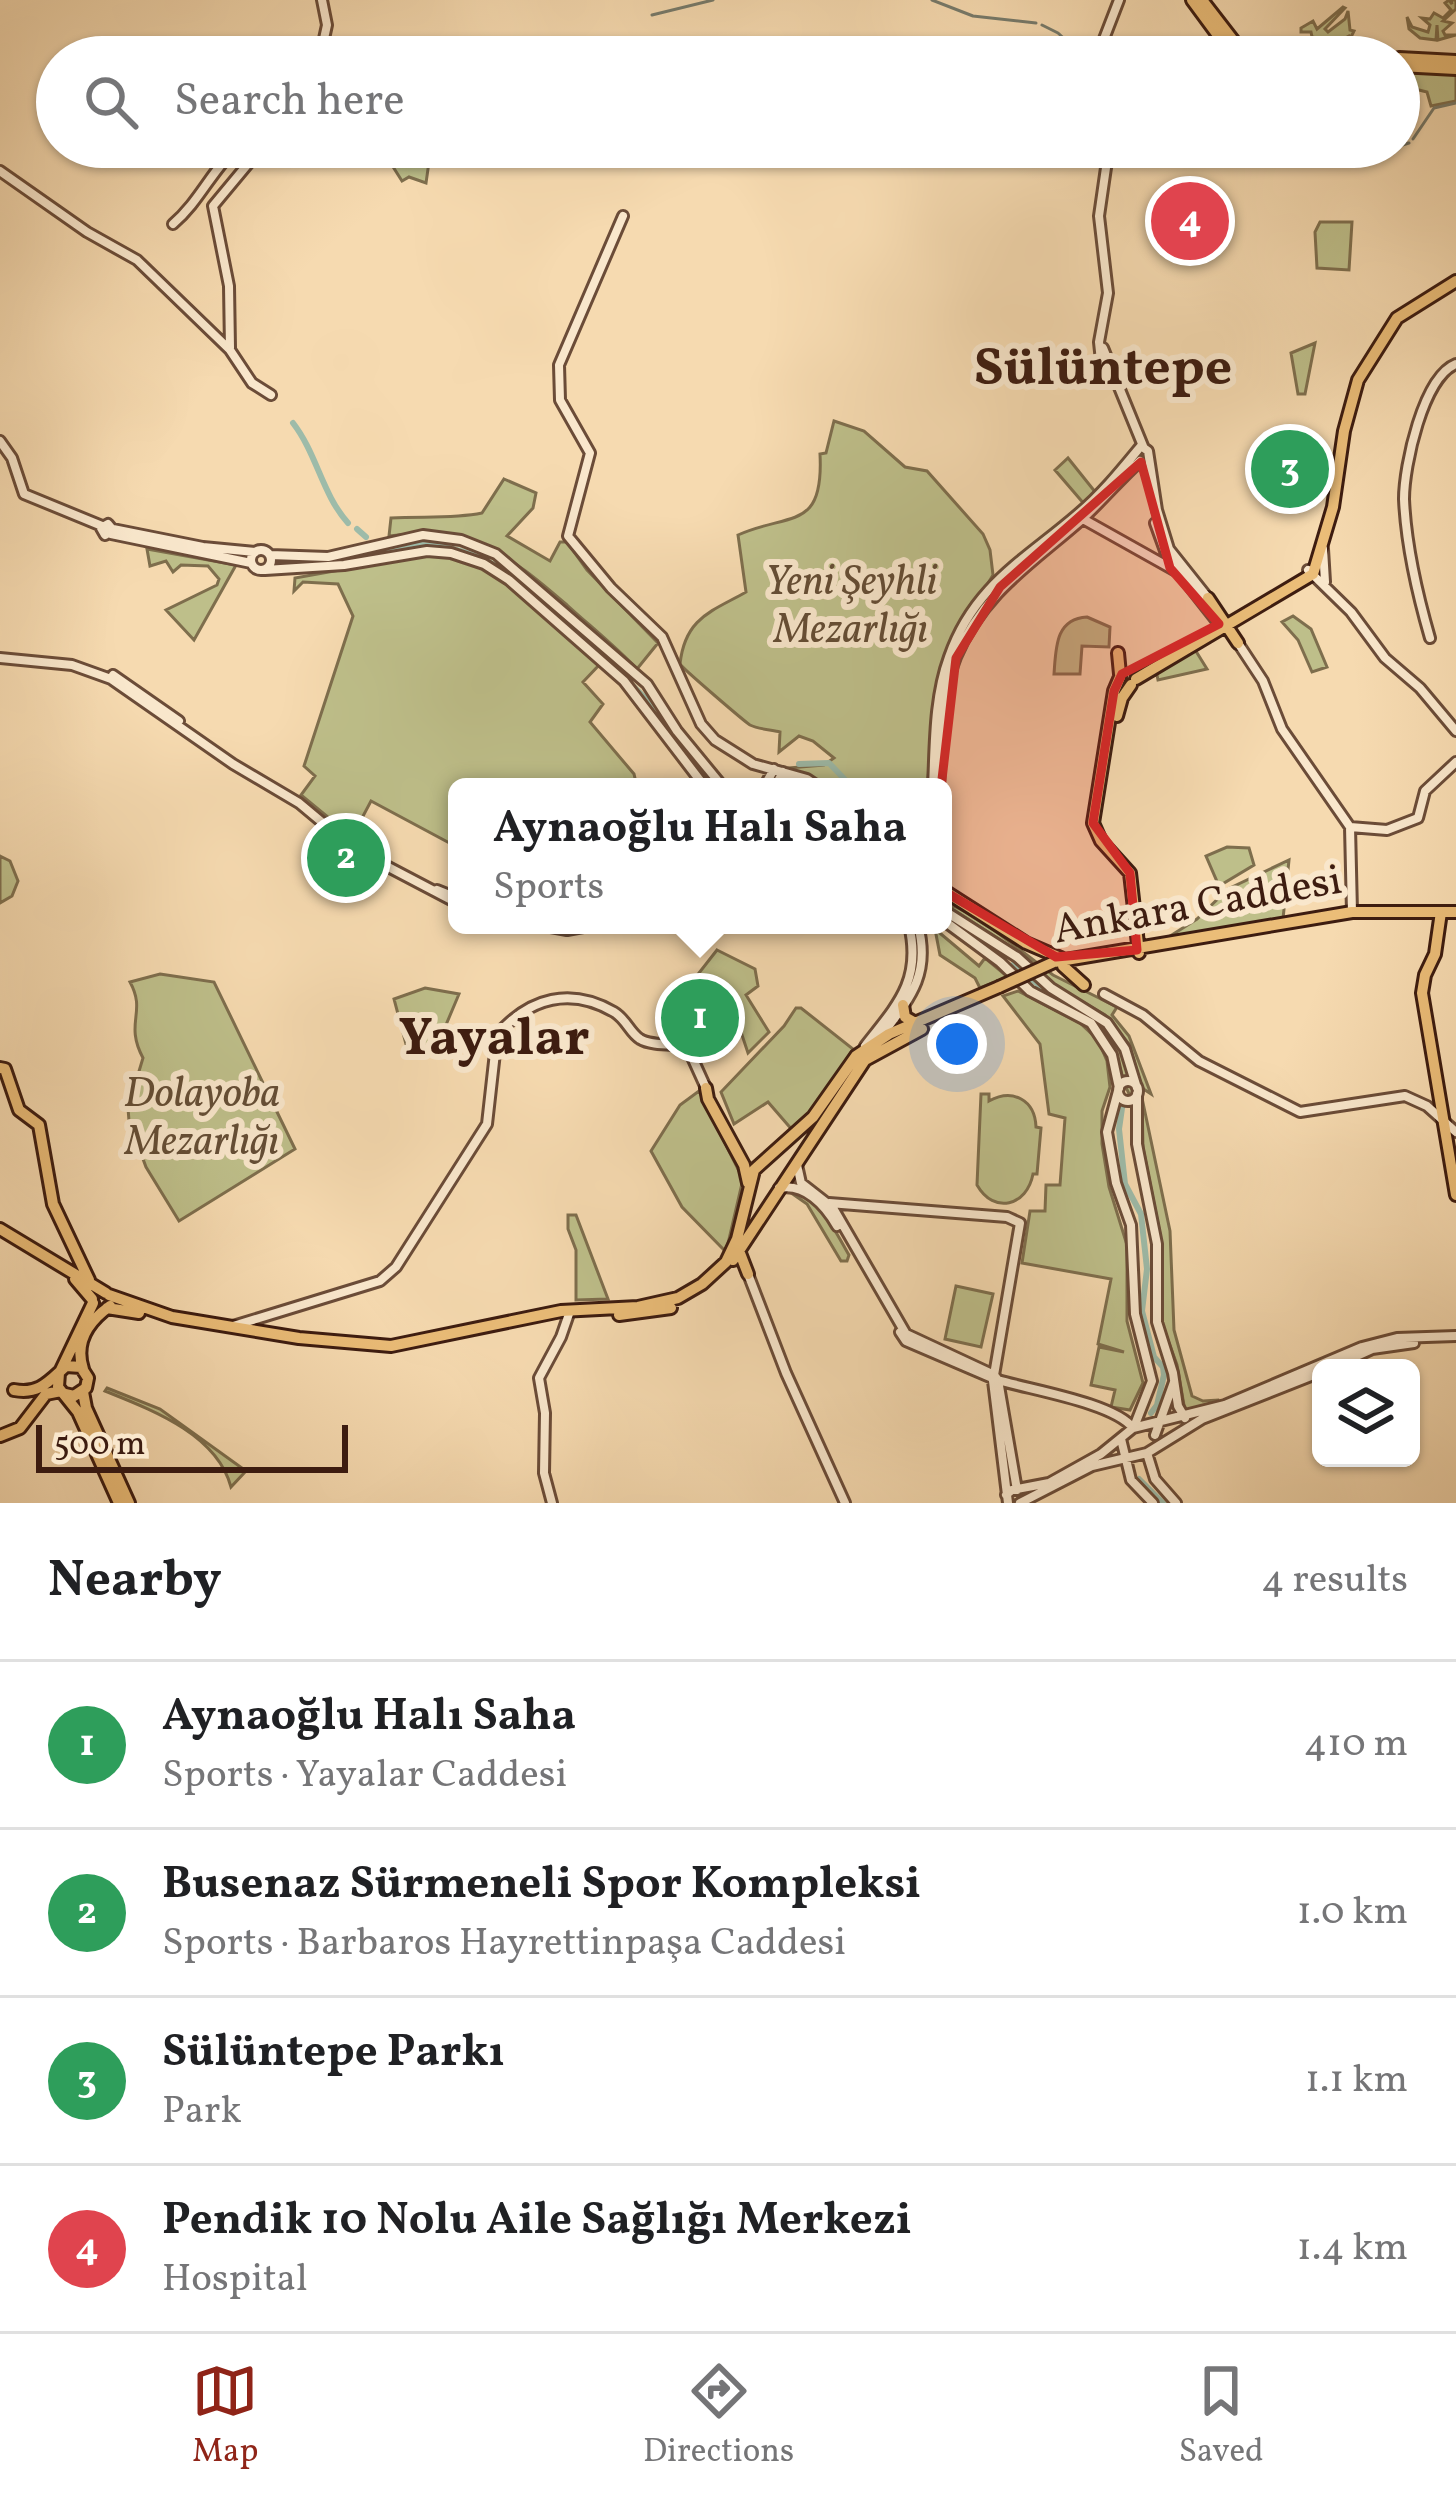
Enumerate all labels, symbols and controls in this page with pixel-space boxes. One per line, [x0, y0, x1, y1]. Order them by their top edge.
search box [36, 36, 1420, 168]
icon: search [78, 69, 144, 135]
text: Search here [174, 71, 405, 134]
pin: 4 [1151, 176, 1229, 266]
district label: Sülüntepe [974, 333, 1232, 408]
pin: 3 [1251, 424, 1329, 514]
park label: Yeni Şeyhli Mezarlığı [765, 554, 938, 661]
popup [448, 778, 952, 934]
text: Aynaoğlu Halı Saha [493, 798, 907, 861]
pin: 2 [307, 813, 385, 903]
street label: Ankara Caddesi [1049, 853, 1347, 961]
text: Sports [493, 861, 604, 915]
pin: 1 [661, 973, 739, 1063]
district label: Yayalar [398, 1003, 590, 1078]
your location [927, 1014, 987, 1074]
park label: Dolayoba Mezarlığı [123, 1066, 280, 1173]
map controls [1312, 1359, 1420, 1467]
button: layers [1312, 1359, 1420, 1467]
scale bar [36, 1419, 348, 1472]
text: 500 m [54, 1423, 145, 1469]
text: Nearby [48, 1546, 222, 1617]
text: 4 results [1261, 1554, 1408, 1608]
text: Aynaoğlu Halı Saha [162, 1686, 576, 1749]
text: 1 [79, 1718, 95, 1772]
text: 410 m [1304, 1718, 1408, 1772]
text: Sports · Yayalar Caddesi [162, 1749, 567, 1803]
text: Busenaz Sürmeneli Spor Kompleksi [162, 1854, 921, 1917]
text: 2 [77, 1886, 97, 1940]
text: 1.0 km [1297, 1886, 1408, 1940]
text: Sports · Barbaros Hayrettinpaşa Caddesi [162, 1917, 846, 1971]
text: Sülüntepe Parkı [162, 2022, 505, 2085]
text: 3 [77, 2054, 97, 2108]
text: 1.1 km [1305, 2054, 1408, 2108]
text: Park [162, 2085, 242, 2139]
text: Pendik 10 Nolu Aile Sağlığı Merkezi [162, 2190, 912, 2253]
text: 4 [75, 2222, 99, 2276]
text: 1.4 km [1297, 2222, 1408, 2276]
text: Hospital [162, 2253, 308, 2307]
tab: Map [192, 2358, 258, 2476]
tab: Directions [643, 2358, 794, 2476]
tab: Saved [1179, 2358, 1264, 2476]

